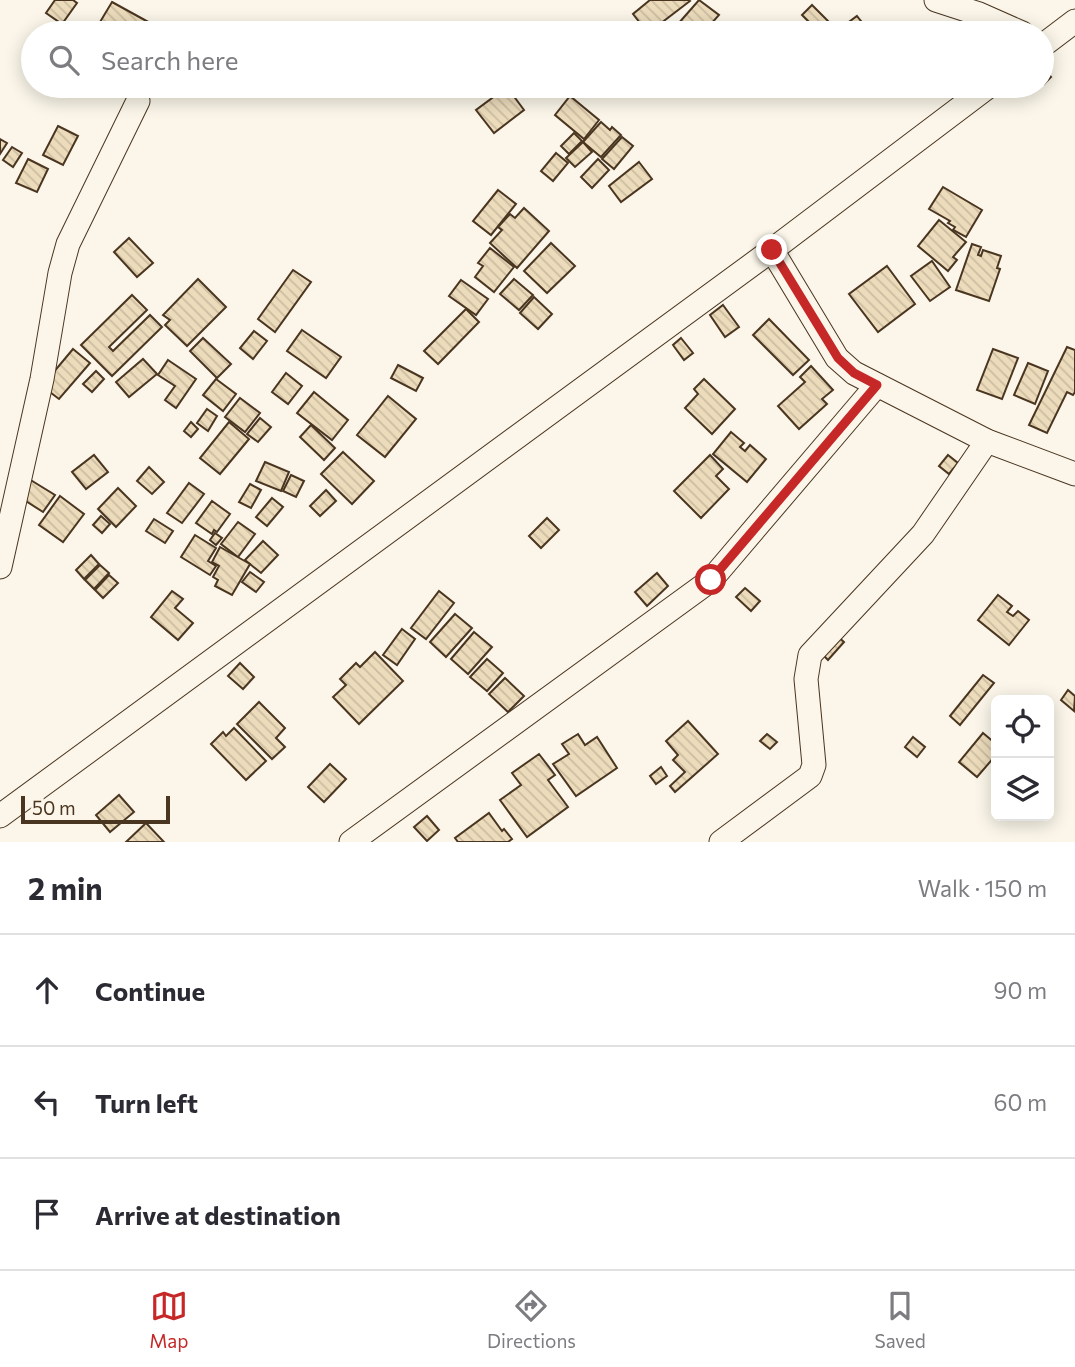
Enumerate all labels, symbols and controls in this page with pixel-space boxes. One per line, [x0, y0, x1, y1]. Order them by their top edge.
search box [21, 21, 1054, 98]
icon: search [45, 41, 83, 79]
text: Search here [101, 44, 239, 75]
route end [756, 234, 787, 265]
route start [695, 564, 726, 595]
map controls [991, 695, 1054, 821]
button: locate [991, 695, 1054, 758]
button: layers [991, 758, 1054, 821]
scale bar [21, 793, 170, 825]
text: 50 m [32, 796, 76, 819]
text: 2 min [28, 869, 103, 906]
text: Walk · 150 m [918, 874, 1047, 902]
icon: ahead [28, 971, 66, 1009]
text: Continue [95, 975, 205, 1006]
text: 90 m [994, 976, 1047, 1004]
icon: left [28, 1083, 66, 1121]
text: Turn left [95, 1087, 198, 1118]
text: 60 m [994, 1088, 1047, 1116]
icon: arrive [28, 1195, 66, 1233]
text: Arrive at destination [95, 1199, 341, 1230]
tab: Map [149, 1287, 188, 1352]
tab: Directions [487, 1287, 576, 1352]
tab: Saved [874, 1287, 926, 1352]

